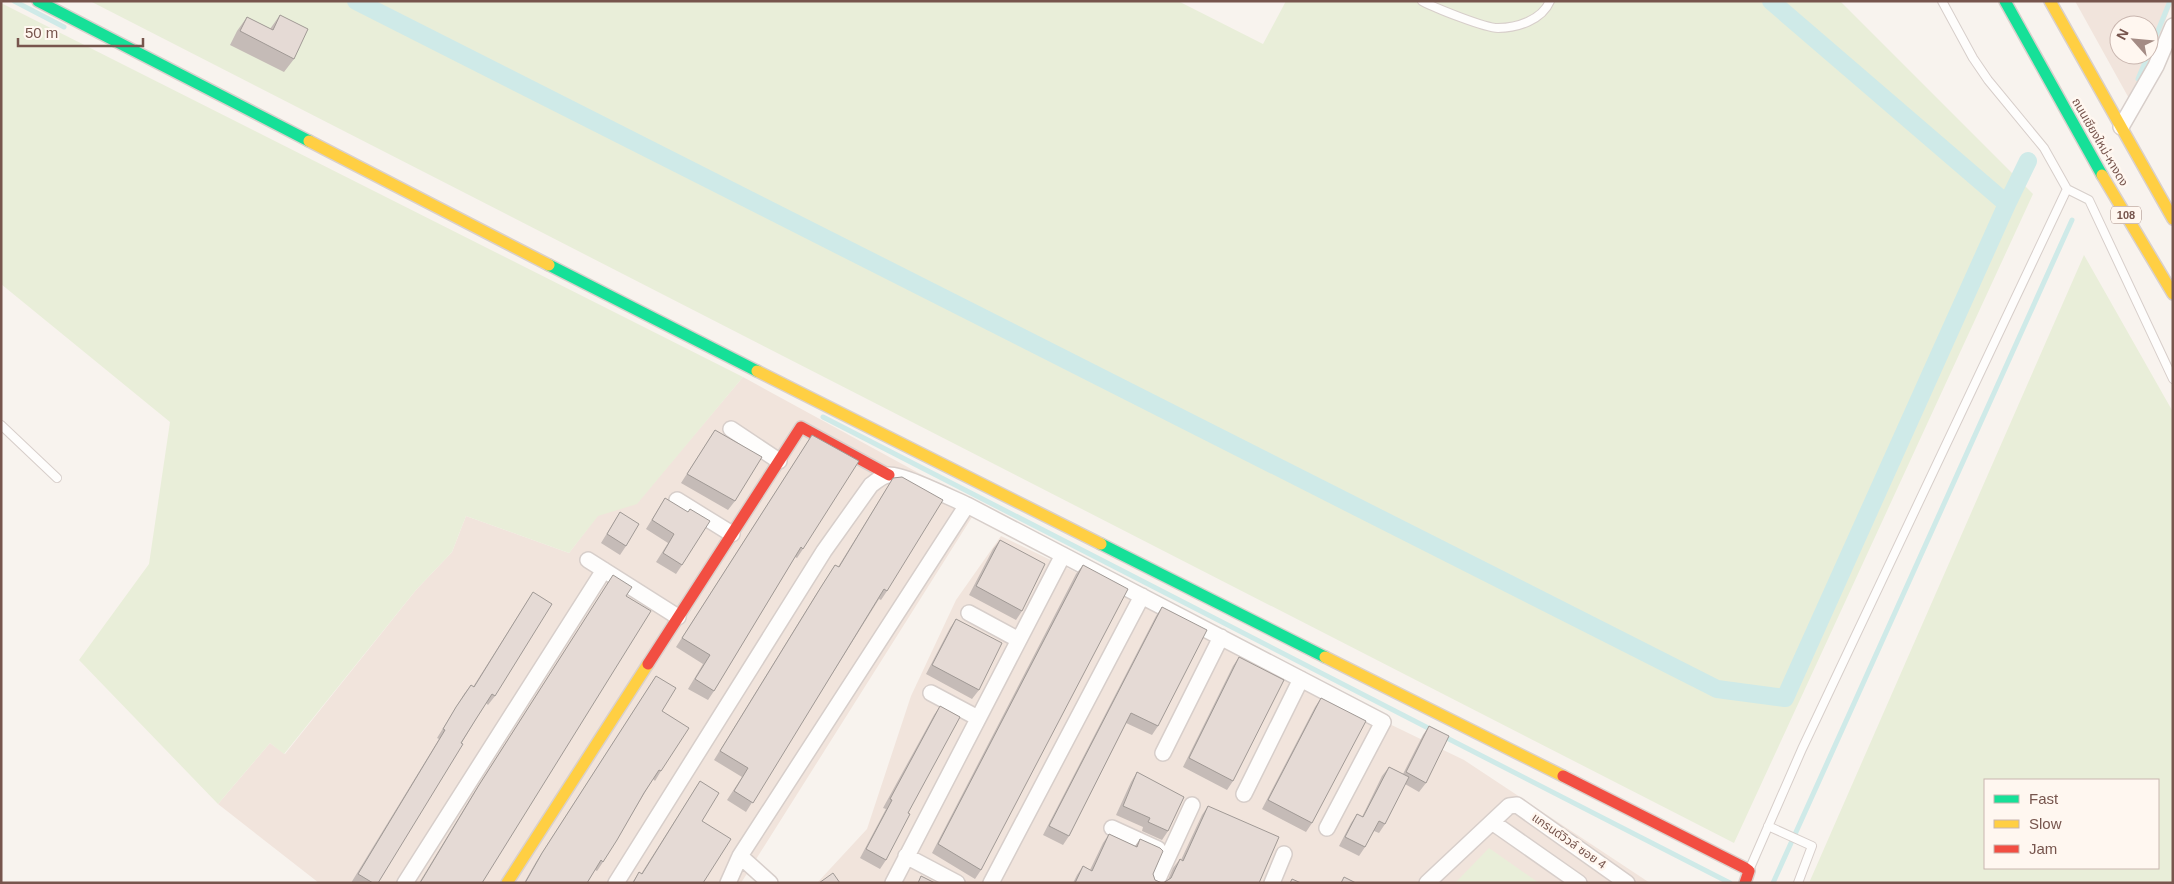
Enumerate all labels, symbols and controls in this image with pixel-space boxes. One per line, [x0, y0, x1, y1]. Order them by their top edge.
scale bar [18, 15, 142, 47]
north arrow [2109, 15, 2159, 65]
text: 50 m [25, 24, 58, 41]
text: N [2113, 26, 2132, 42]
street label: ถนนเชียงใหม่-หางดง [2069, 95, 2131, 189]
road number: 108 [2111, 206, 2141, 224]
legend [1984, 779, 2159, 869]
text: Fast [2029, 790, 2059, 807]
street label: แกรนด์วิวล์ ซอย 4 [1529, 810, 1609, 872]
text: Slow [2029, 815, 2062, 832]
text: Jam [2029, 840, 2057, 857]

